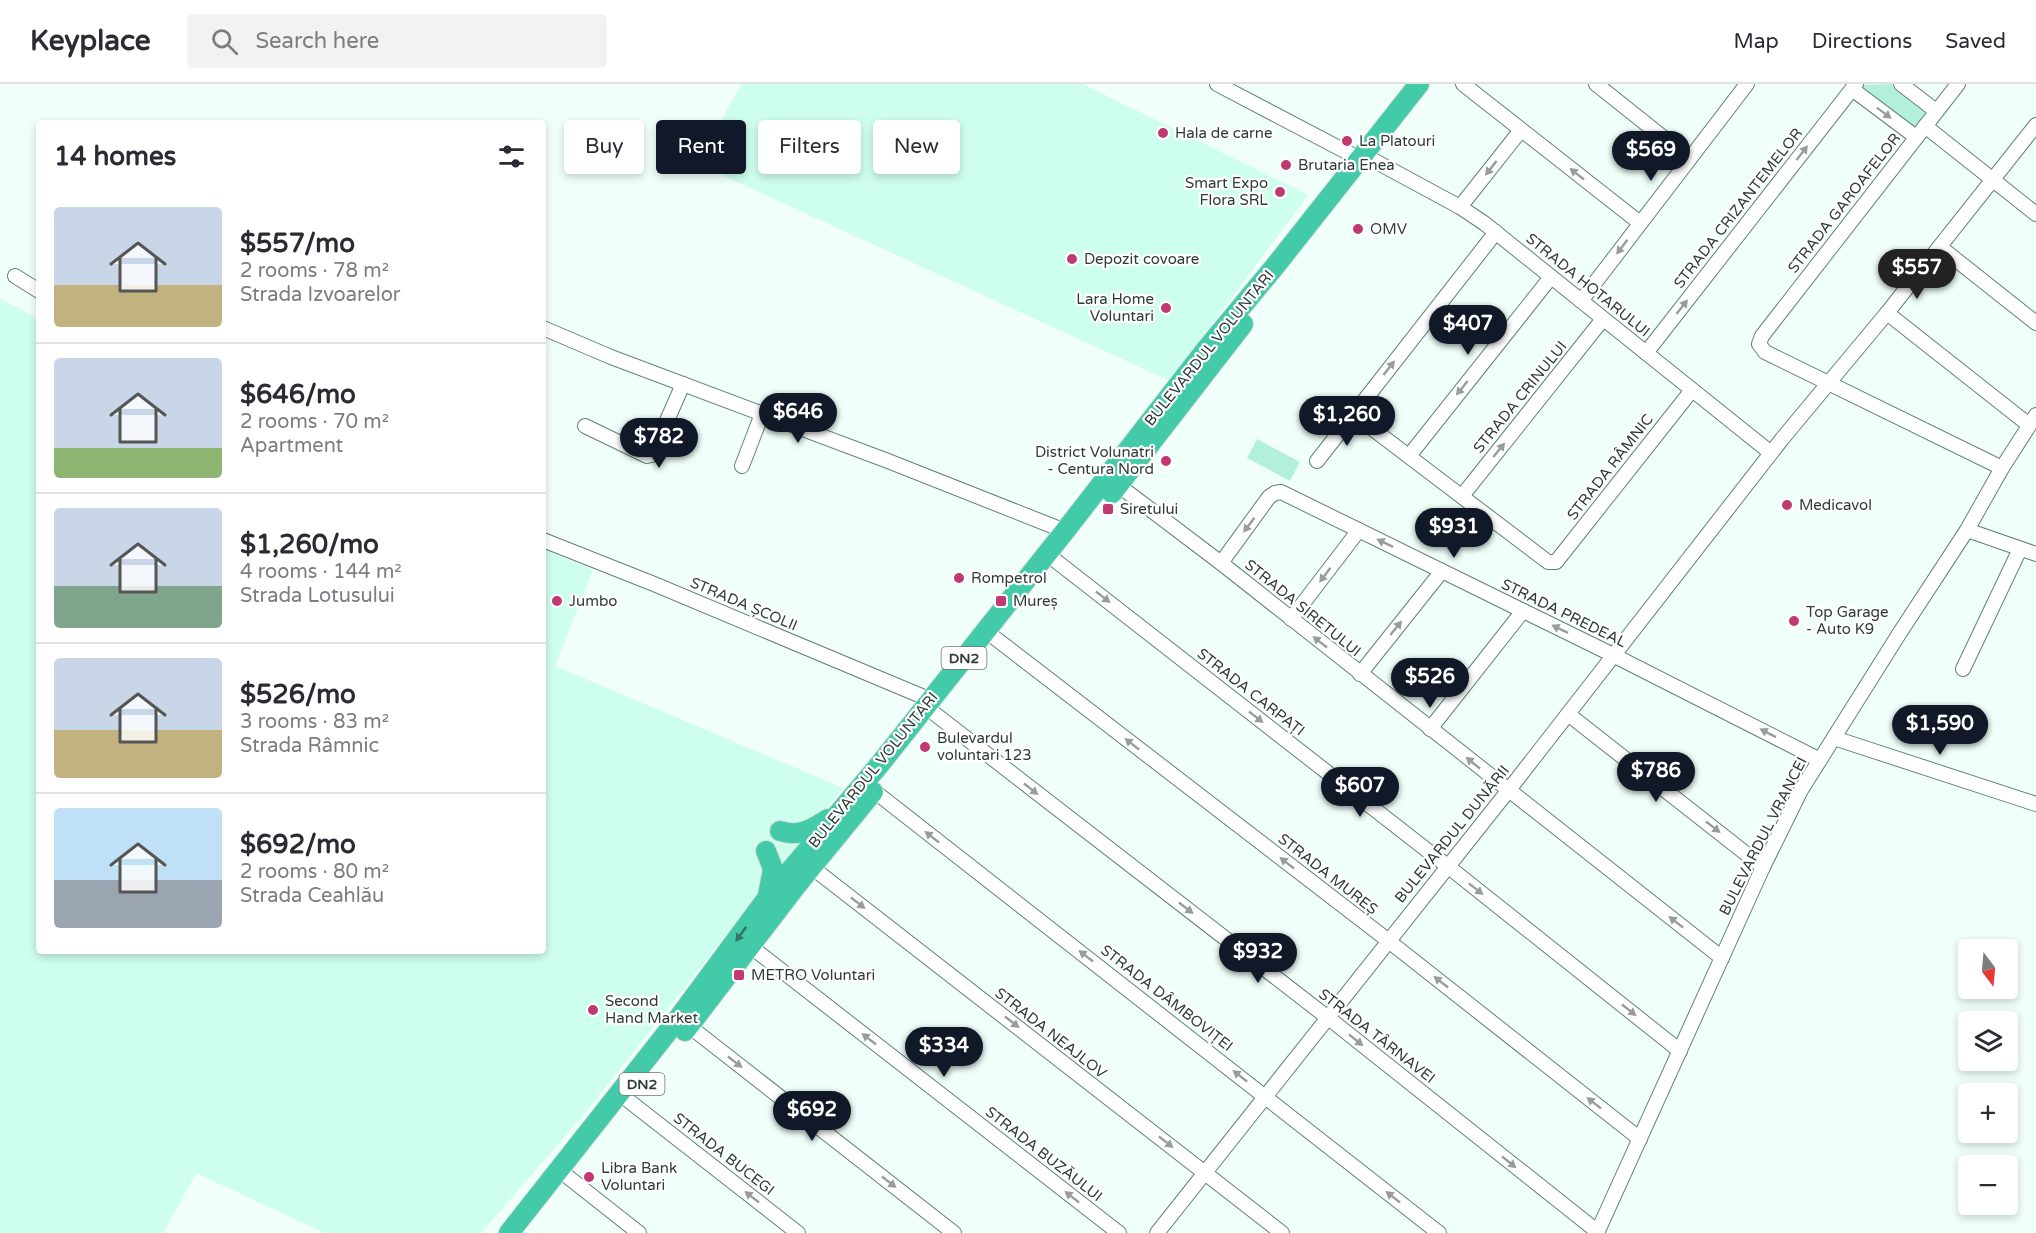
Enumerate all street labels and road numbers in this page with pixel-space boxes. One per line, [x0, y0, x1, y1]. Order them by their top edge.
street label: STRADA CRIZANTEMELOR [1670, 124, 1806, 292]
street label: STRADA GAROAFELOR [1784, 130, 1904, 276]
street label: STRADA HOTARULUI [1522, 229, 1654, 341]
street label: BULEVARDUL VOLUNTARI [1141, 266, 1277, 430]
street label: STRADA CRINULUI [1469, 337, 1571, 457]
street label: STRADA RÂMNIC [1563, 411, 1657, 523]
street label: STRADA SIRETULUI [1241, 556, 1365, 660]
street label: STRADA ȘCOLII [688, 573, 800, 635]
street label: STRADA PREDEAL [1499, 575, 1630, 651]
street label: STRADA CARPAȚI [1194, 645, 1308, 739]
road number: DN2 [942, 647, 986, 669]
street label: BULEVARDUL VOLUNTARI [805, 688, 941, 852]
street label: BULEVARDUL VRANCEI [1715, 754, 1811, 918]
street label: BULEVARDUL DUNĂRII [1391, 762, 1513, 906]
street label: STRADA MUREȘ [1275, 830, 1381, 918]
street label: STRADA DÂMBOVIȚEI [1097, 941, 1237, 1055]
street label: STRADA NEAJLOV [992, 984, 1111, 1083]
street label: STRADA TÂRNAVEI [1315, 985, 1439, 1087]
road number: DN2 [620, 1073, 664, 1095]
street label: STRADA BUZĂULUI [982, 1103, 1106, 1205]
street label: STRADA BUCEGI [670, 1109, 778, 1199]

